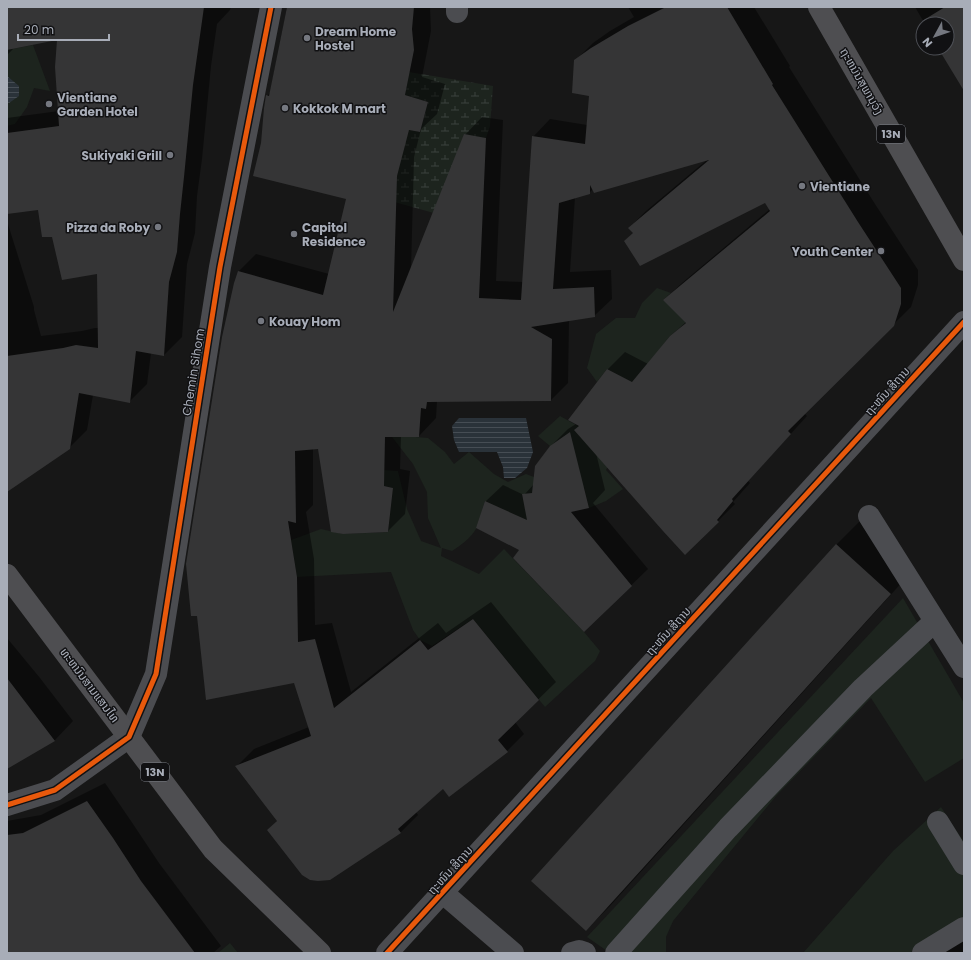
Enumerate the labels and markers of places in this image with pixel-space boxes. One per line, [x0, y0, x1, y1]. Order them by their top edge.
place label: Dream Home Hostel [315, 23, 397, 54]
marker: Dream Home Hostel [302, 33, 312, 43]
place label: Vientiane Garden Hotel [57, 89, 138, 120]
marker: Vientiane Garden Hotel [44, 99, 54, 109]
place label: Kokkok M mart [293, 100, 386, 117]
marker: Kokkok M mart [280, 103, 290, 113]
place label: Sukiyaki Grill [81, 147, 162, 164]
marker: Sukiyaki Grill [165, 150, 175, 160]
place label: Vientiane [810, 178, 870, 195]
marker: Vientiane [797, 181, 807, 191]
place label: Pizza da Roby [66, 219, 150, 236]
place label: Capitol Residence [302, 219, 366, 250]
marker: Pizza da Roby [153, 222, 163, 232]
marker: Capitol Residence [289, 229, 299, 239]
place label: Youth Center [792, 243, 873, 260]
marker: Youth Center [876, 246, 886, 256]
place label: Kouay Hom [269, 313, 341, 330]
marker: Kouay Hom [256, 316, 266, 326]

